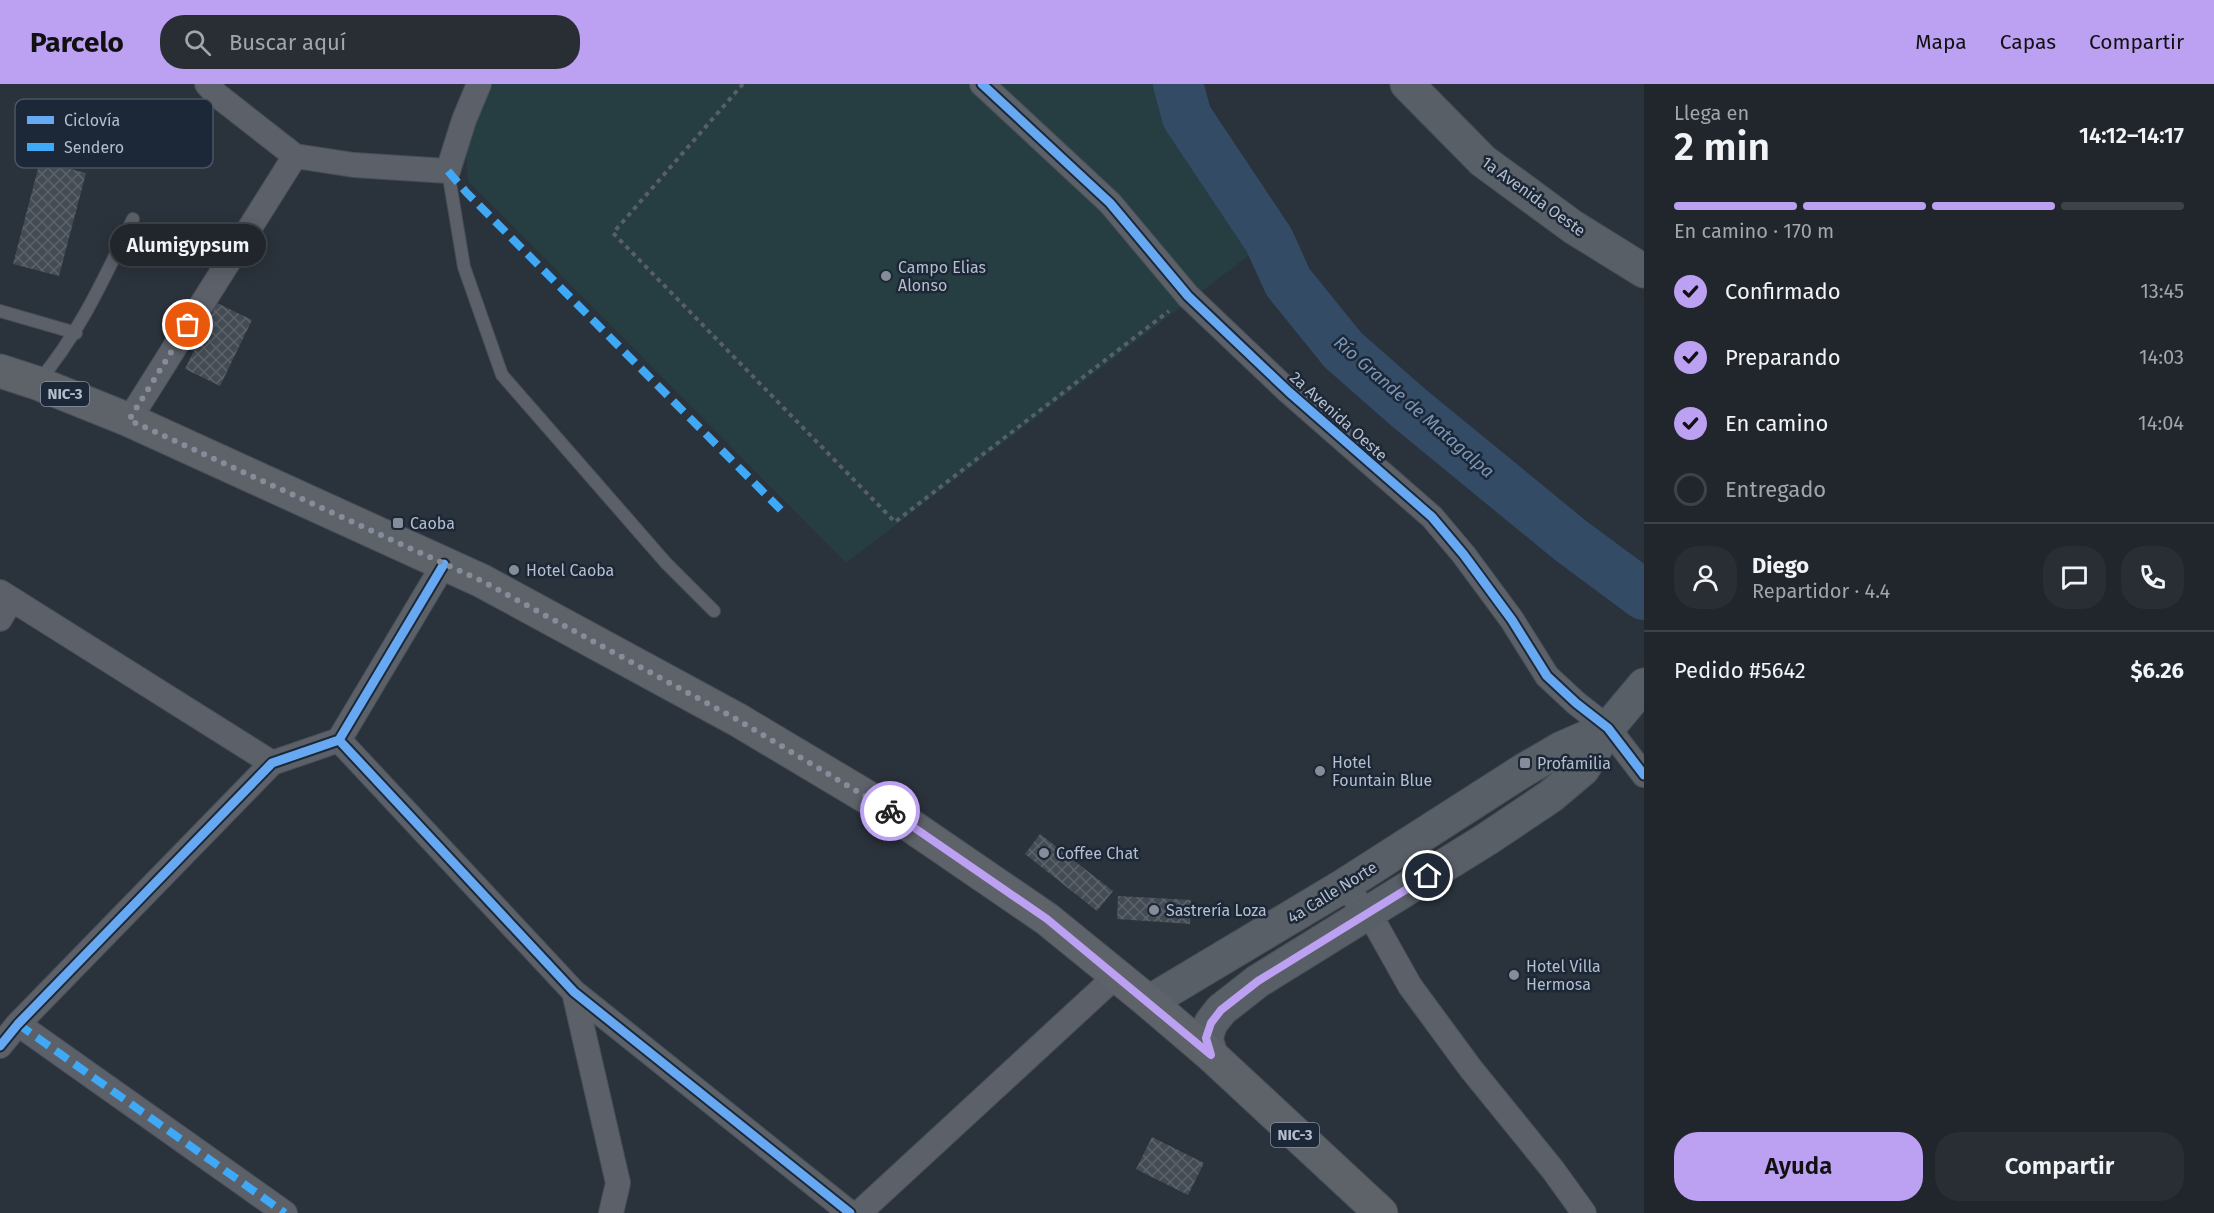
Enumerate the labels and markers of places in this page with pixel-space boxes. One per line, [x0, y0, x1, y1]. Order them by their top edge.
callout: Alumigypsum [110, 223, 266, 265]
place label: Campo Elias Alonso [898, 258, 986, 295]
marker: Campo Elias Alonso [879, 269, 893, 283]
pin [162, 299, 213, 350]
place label: Caoba [410, 514, 455, 533]
marker: Caoba [391, 516, 405, 530]
place label: Hotel Caoba [526, 561, 614, 580]
marker: Hotel Caoba [507, 563, 521, 577]
place label: Hotel Fountain Blue [1332, 753, 1432, 790]
place label: Profamilia [1537, 754, 1611, 773]
marker: Profamilia [1518, 756, 1532, 770]
marker: Hotel Fountain Blue [1313, 764, 1327, 778]
place label: Coffee Chat [1056, 844, 1139, 863]
marker: Coffee Chat [1037, 846, 1051, 860]
pin [1402, 850, 1453, 901]
place label: Sastrería Loza [1166, 901, 1267, 920]
marker: Sastrería Loza [1147, 903, 1161, 917]
place label: Hotel Villa Hermosa [1526, 957, 1601, 994]
marker: Hotel Villa Hermosa [1507, 968, 1521, 982]

